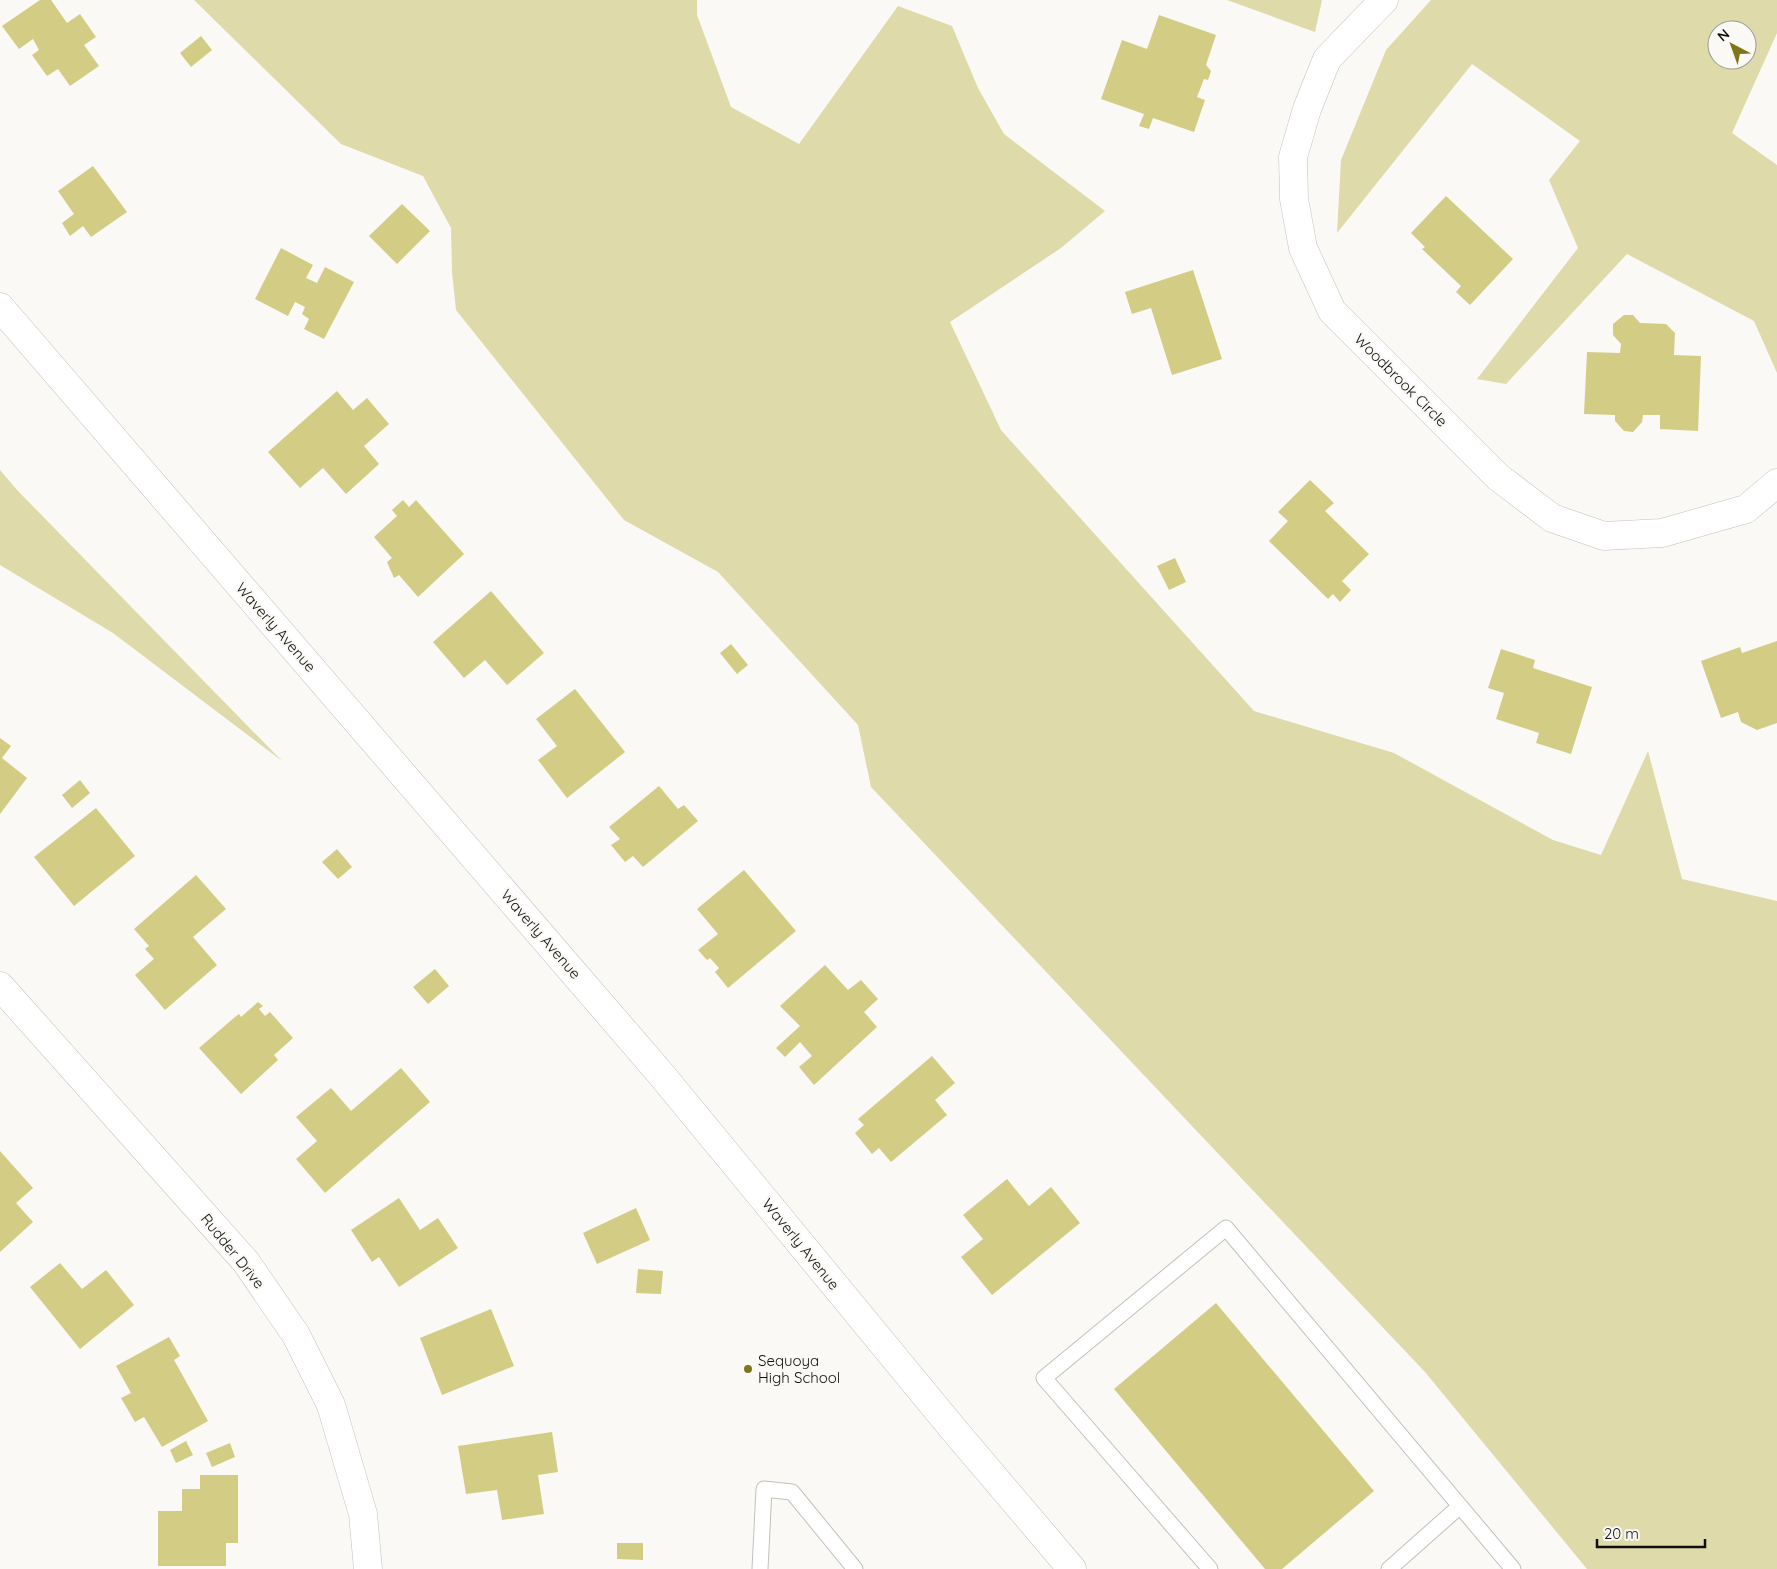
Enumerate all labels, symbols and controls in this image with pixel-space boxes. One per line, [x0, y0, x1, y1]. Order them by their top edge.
north arrow [1707, 20, 1757, 70]
text: N [1714, 25, 1733, 45]
street label: Woodbrook Circle [1350, 329, 1452, 431]
street label: Waverly Avenue [232, 578, 320, 676]
street label: Waverly Avenue [497, 885, 585, 983]
street label: Waverly Avenue [758, 1194, 844, 1294]
street label: Rudder Drive [197, 1210, 269, 1292]
place label: Sequoya High School [758, 1351, 840, 1387]
marker: Sequoya High School [742, 1363, 754, 1375]
scale bar [1597, 1516, 1704, 1548]
text: 20 m [1604, 1524, 1639, 1543]

